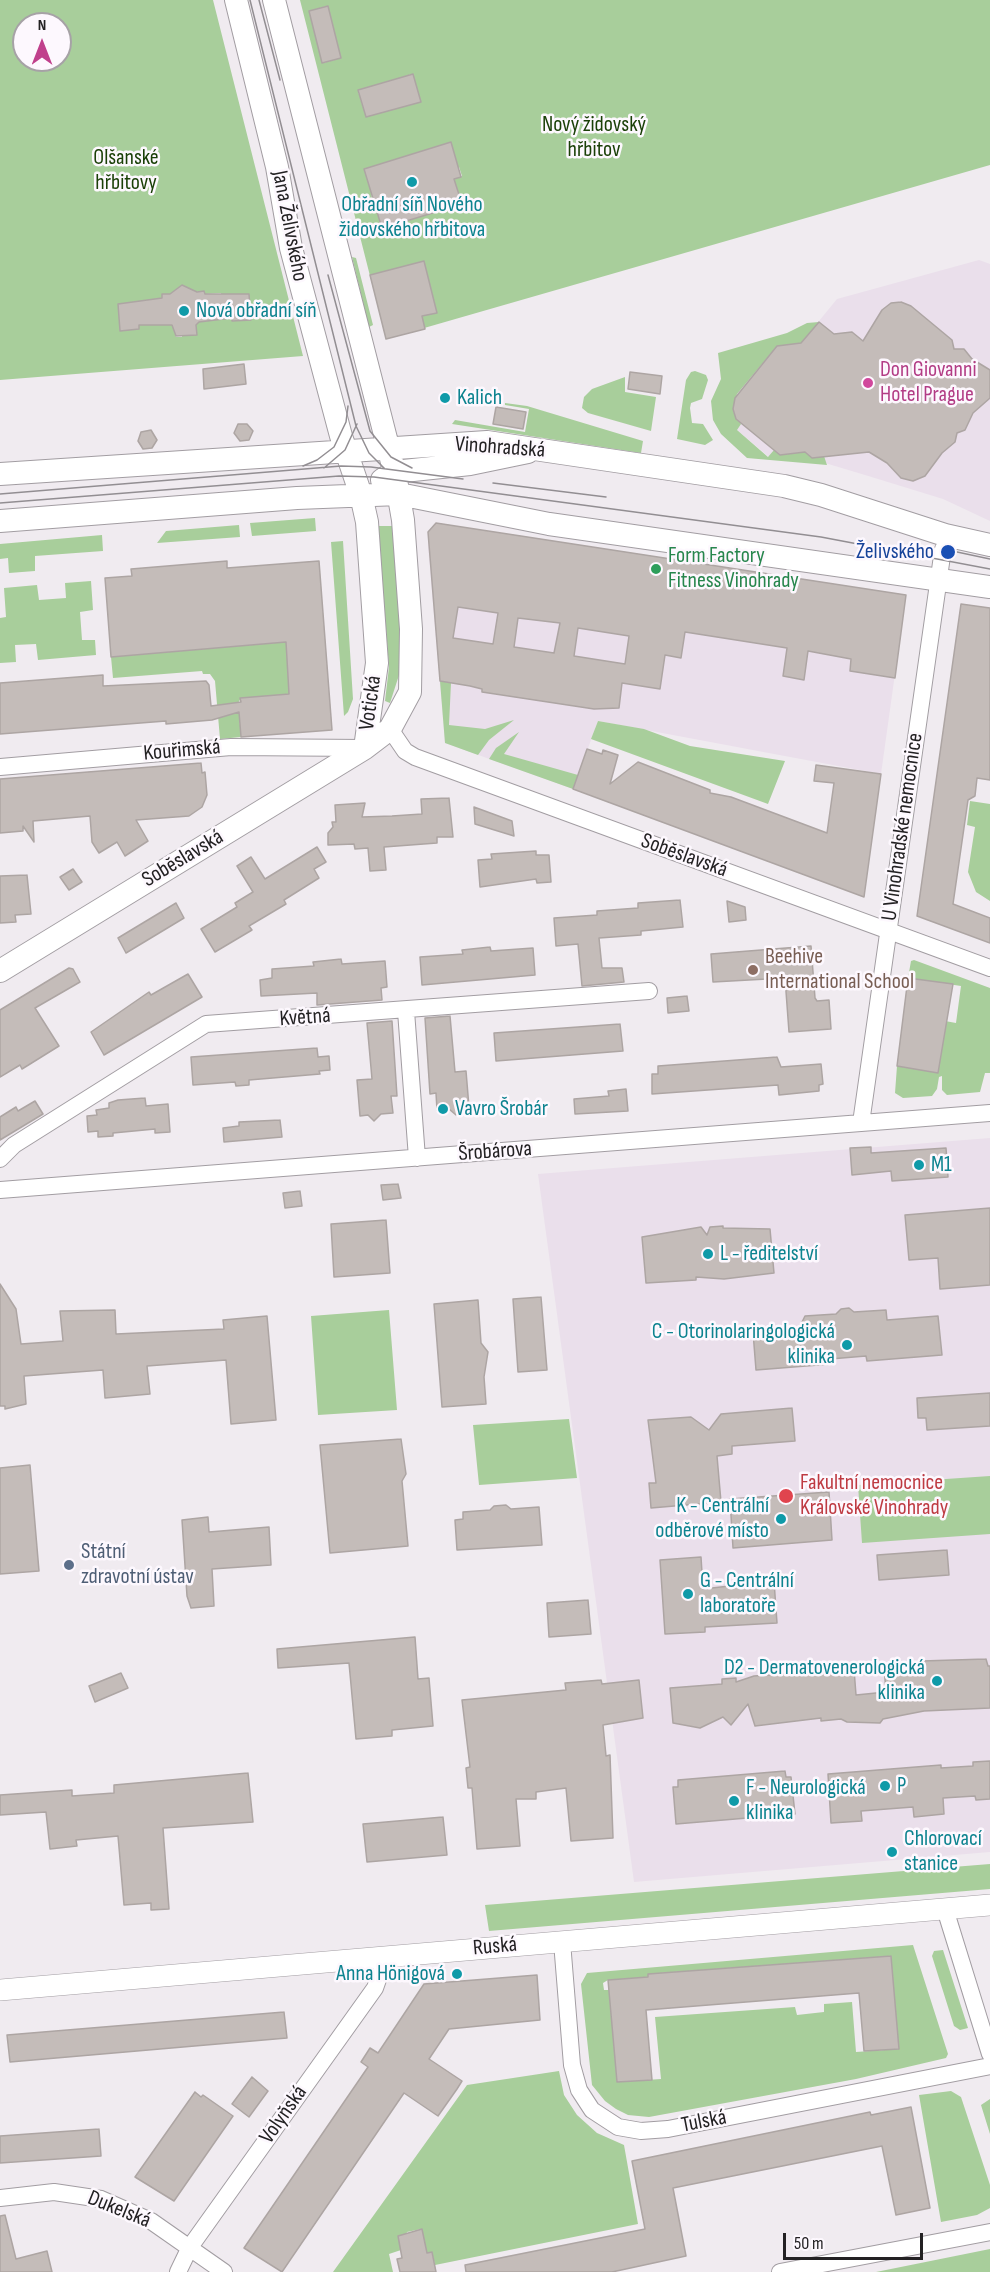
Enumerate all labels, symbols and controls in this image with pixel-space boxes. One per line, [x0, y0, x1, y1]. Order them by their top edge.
north arrow [12, 12, 72, 72]
text: N [38, 16, 46, 35]
park label: Nový židovský hřbitov [542, 112, 646, 164]
park label: Olšanské hřbitovy [93, 145, 159, 196]
street label: Jana Želivského [265, 168, 313, 284]
marker: Obřadní síň Nového židovského hřbitova [405, 175, 419, 189]
place label: Obřadní síň Nového židovského hřbitova [339, 192, 485, 243]
place label: Nová obřadní síň [196, 298, 317, 324]
marker: Nová obřadní síň [177, 304, 191, 318]
place label: Don Giovanni Hotel Prague [880, 357, 977, 408]
marker: Don Giovanni Hotel Prague [861, 376, 875, 390]
place label: Kalich [457, 385, 502, 411]
marker: Kalich [438, 391, 452, 405]
street label: Vinohradská [454, 432, 546, 464]
place label: Želivského [856, 539, 934, 565]
place label: Form Factory Fitness Vinohrady [668, 543, 799, 594]
marker: Želivského [939, 543, 957, 561]
marker: Form Factory Fitness Vinohrady [649, 562, 663, 576]
street label: Votická [354, 674, 388, 732]
street label: U Vinohradské nemocnice [877, 731, 929, 923]
street label: Kouřimská [142, 734, 222, 768]
street label: Soběslavská [138, 824, 228, 894]
street label: Soběslavská [637, 828, 731, 884]
place label: Beehive International School [765, 944, 914, 996]
marker: Beehive International School [746, 963, 760, 977]
street label: Květná [279, 1003, 331, 1033]
place label: Vavro Šrobár [455, 1096, 548, 1122]
marker: Vavro Šrobár [436, 1102, 450, 1116]
street label: Šrobárova [457, 1136, 533, 1168]
place label: M1 [931, 1152, 952, 1178]
marker: M1 [912, 1158, 926, 1172]
place label: L - ředitelství [720, 1241, 818, 1267]
marker: L - ředitelství [701, 1247, 715, 1261]
place label: C - Otorinolaringologická klinika [652, 1319, 835, 1370]
marker: C - Otorinolaringologická klinika [840, 1338, 854, 1352]
place label: Fakultní nemocnice Královské Vinohrady [800, 1470, 948, 1522]
marker: Fakultní nemocnice Královské Vinohrady [777, 1487, 795, 1505]
place label: K - Centrální odběrové místo [655, 1493, 769, 1544]
marker: K - Centrální odběrové místo [774, 1512, 788, 1526]
place label: Státní zdravotní ústav [81, 1539, 194, 1591]
marker: Státní zdravotní ústav [62, 1558, 76, 1572]
place label: G - Centrální laboratoře [700, 1568, 794, 1620]
marker: G - Centrální laboratoře [681, 1587, 695, 1601]
place label: D2 - Dermatovenerologická klinika [724, 1655, 925, 1706]
marker: D2 - Dermatovenerologická klinika [930, 1674, 944, 1688]
place label: P [897, 1773, 906, 1799]
place label: F - Neurologická klinika [746, 1775, 866, 1826]
marker: P [878, 1779, 892, 1793]
marker: F - Neurologická klinika [727, 1794, 741, 1808]
place label: Chlorovací stanice [904, 1826, 982, 1878]
marker: Chlorovací stanice [885, 1845, 899, 1859]
street label: Ruská [472, 1932, 518, 1962]
place label: Anna Hӧnigová [336, 1961, 445, 1987]
marker: Anna Hӧnigová [450, 1967, 464, 1981]
street label: Volyňská [255, 2081, 313, 2149]
street label: Tulská [679, 2105, 729, 2139]
street label: Dukelská [84, 2185, 154, 2235]
scale bar [786, 2221, 926, 2259]
text: 50 m [794, 2233, 824, 2254]

